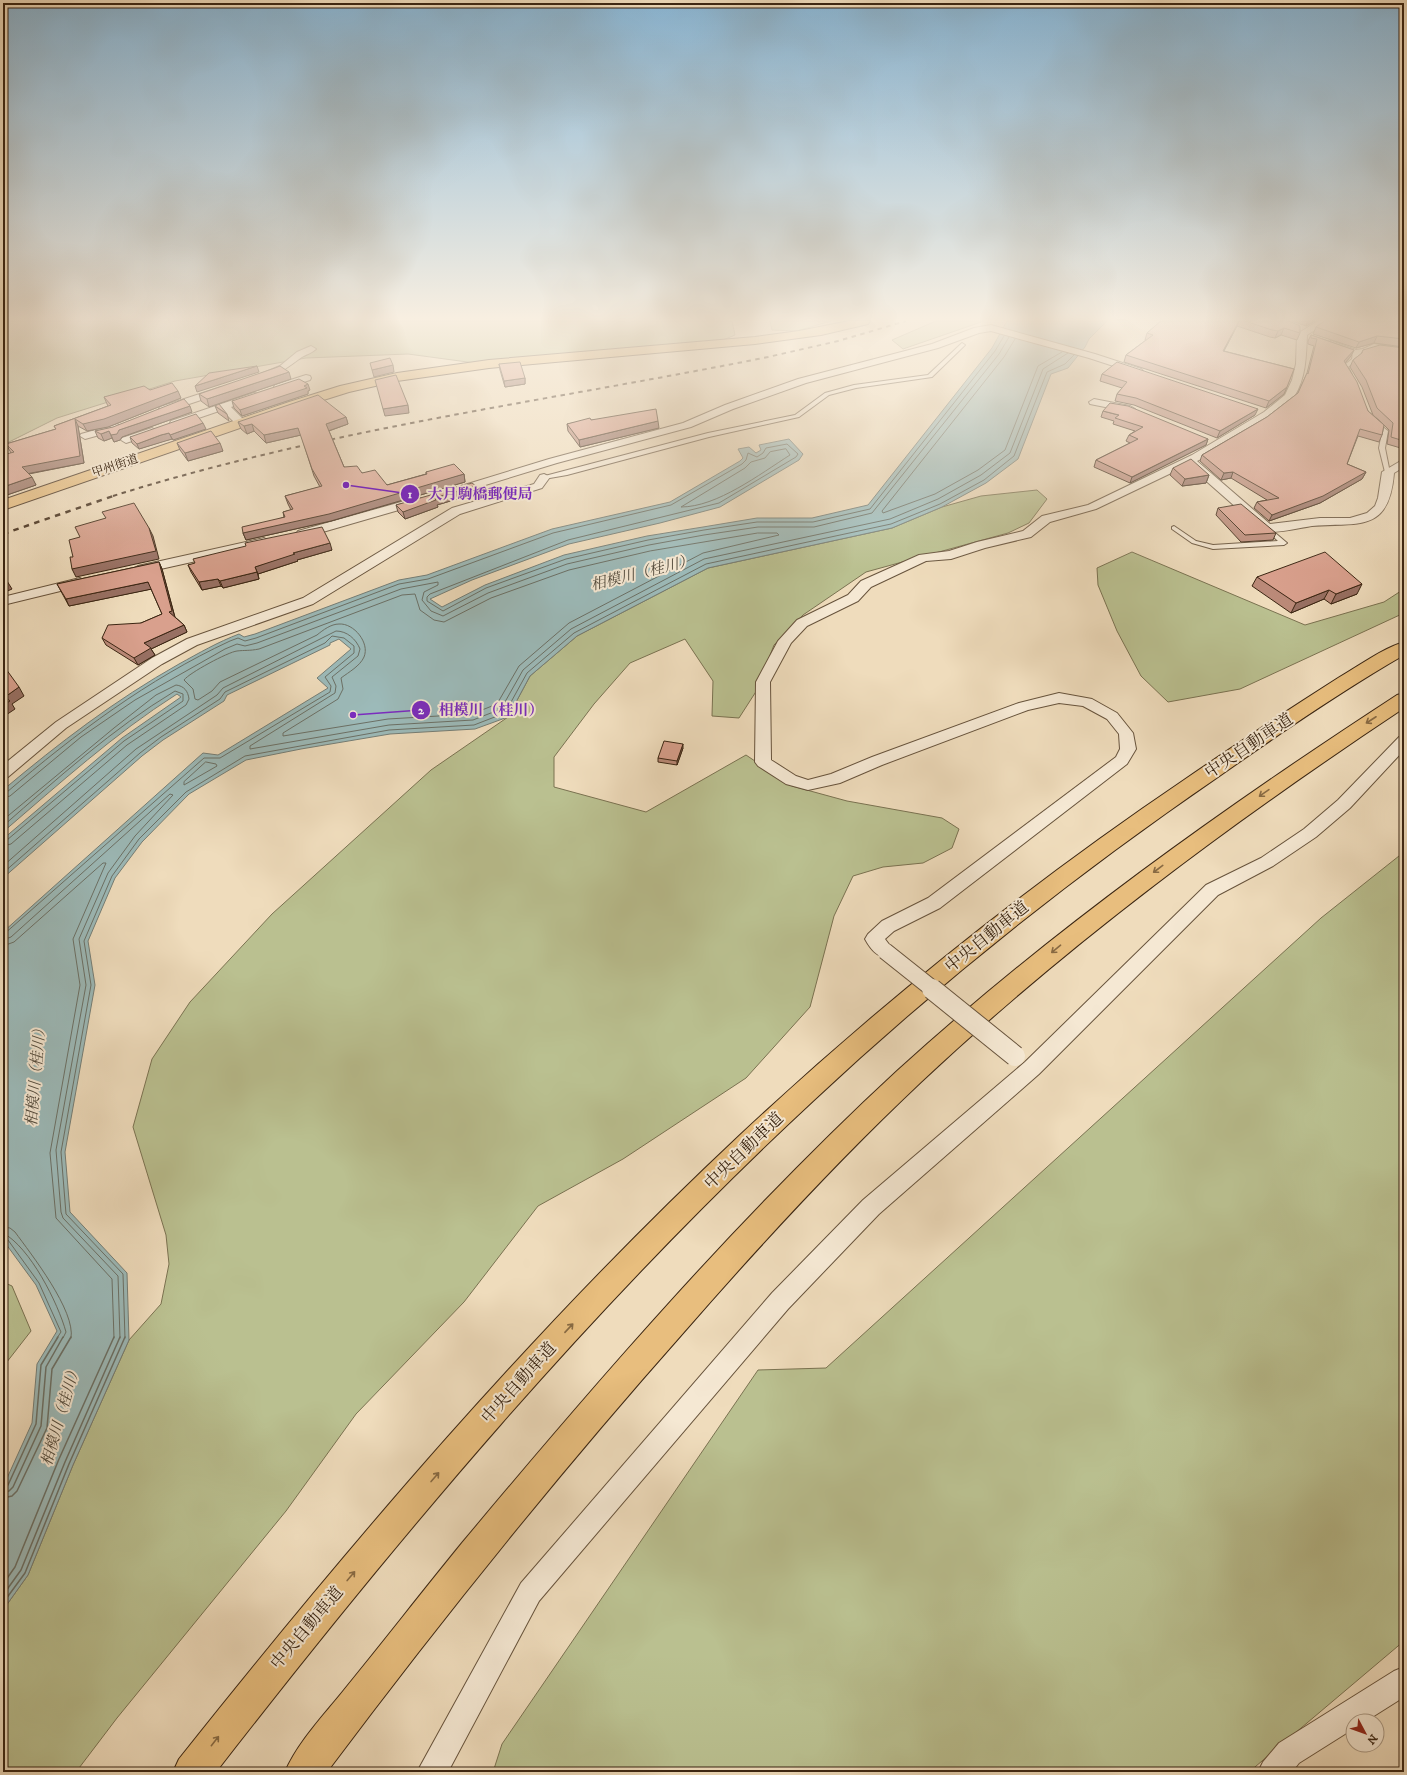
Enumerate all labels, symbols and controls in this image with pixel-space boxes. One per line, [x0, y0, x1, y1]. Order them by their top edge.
street label: 甲州街道 [90, 451, 140, 481]
callout: 大月駒橋郵便局 [400, 480, 541, 507]
text: 大月駒橋郵便局 [427, 485, 533, 504]
text: 1 [408, 487, 413, 502]
water label: 相模川（桂川） [589, 551, 695, 595]
callout: 相模川（桂川） [411, 697, 552, 724]
text: 相模川（桂川） [438, 701, 544, 720]
text: 2 [418, 703, 425, 718]
street label: 中央自動車道 [1201, 708, 1297, 784]
one-way arrow [1366, 716, 1377, 724]
one-way arrow [1258, 789, 1269, 797]
one-way arrow [1153, 865, 1164, 873]
street label: 中央自動車道 [940, 896, 1034, 978]
one-way arrow [1051, 945, 1062, 954]
water label: 相模川（桂川） [22, 1021, 50, 1127]
street label: 中央自動車道 [700, 1108, 788, 1194]
one-way arrow [564, 1323, 574, 1333]
street label: 中央自動車道 [477, 1338, 561, 1428]
water label: 相模川（桂川） [37, 1362, 85, 1468]
one-way arrow [431, 1472, 440, 1482]
one-way arrow [346, 1570, 355, 1581]
street label: 中央自動車道 [266, 1582, 348, 1674]
north arrow [1345, 1713, 1385, 1753]
text: N [1364, 1731, 1380, 1747]
one-way arrow [211, 1736, 220, 1747]

